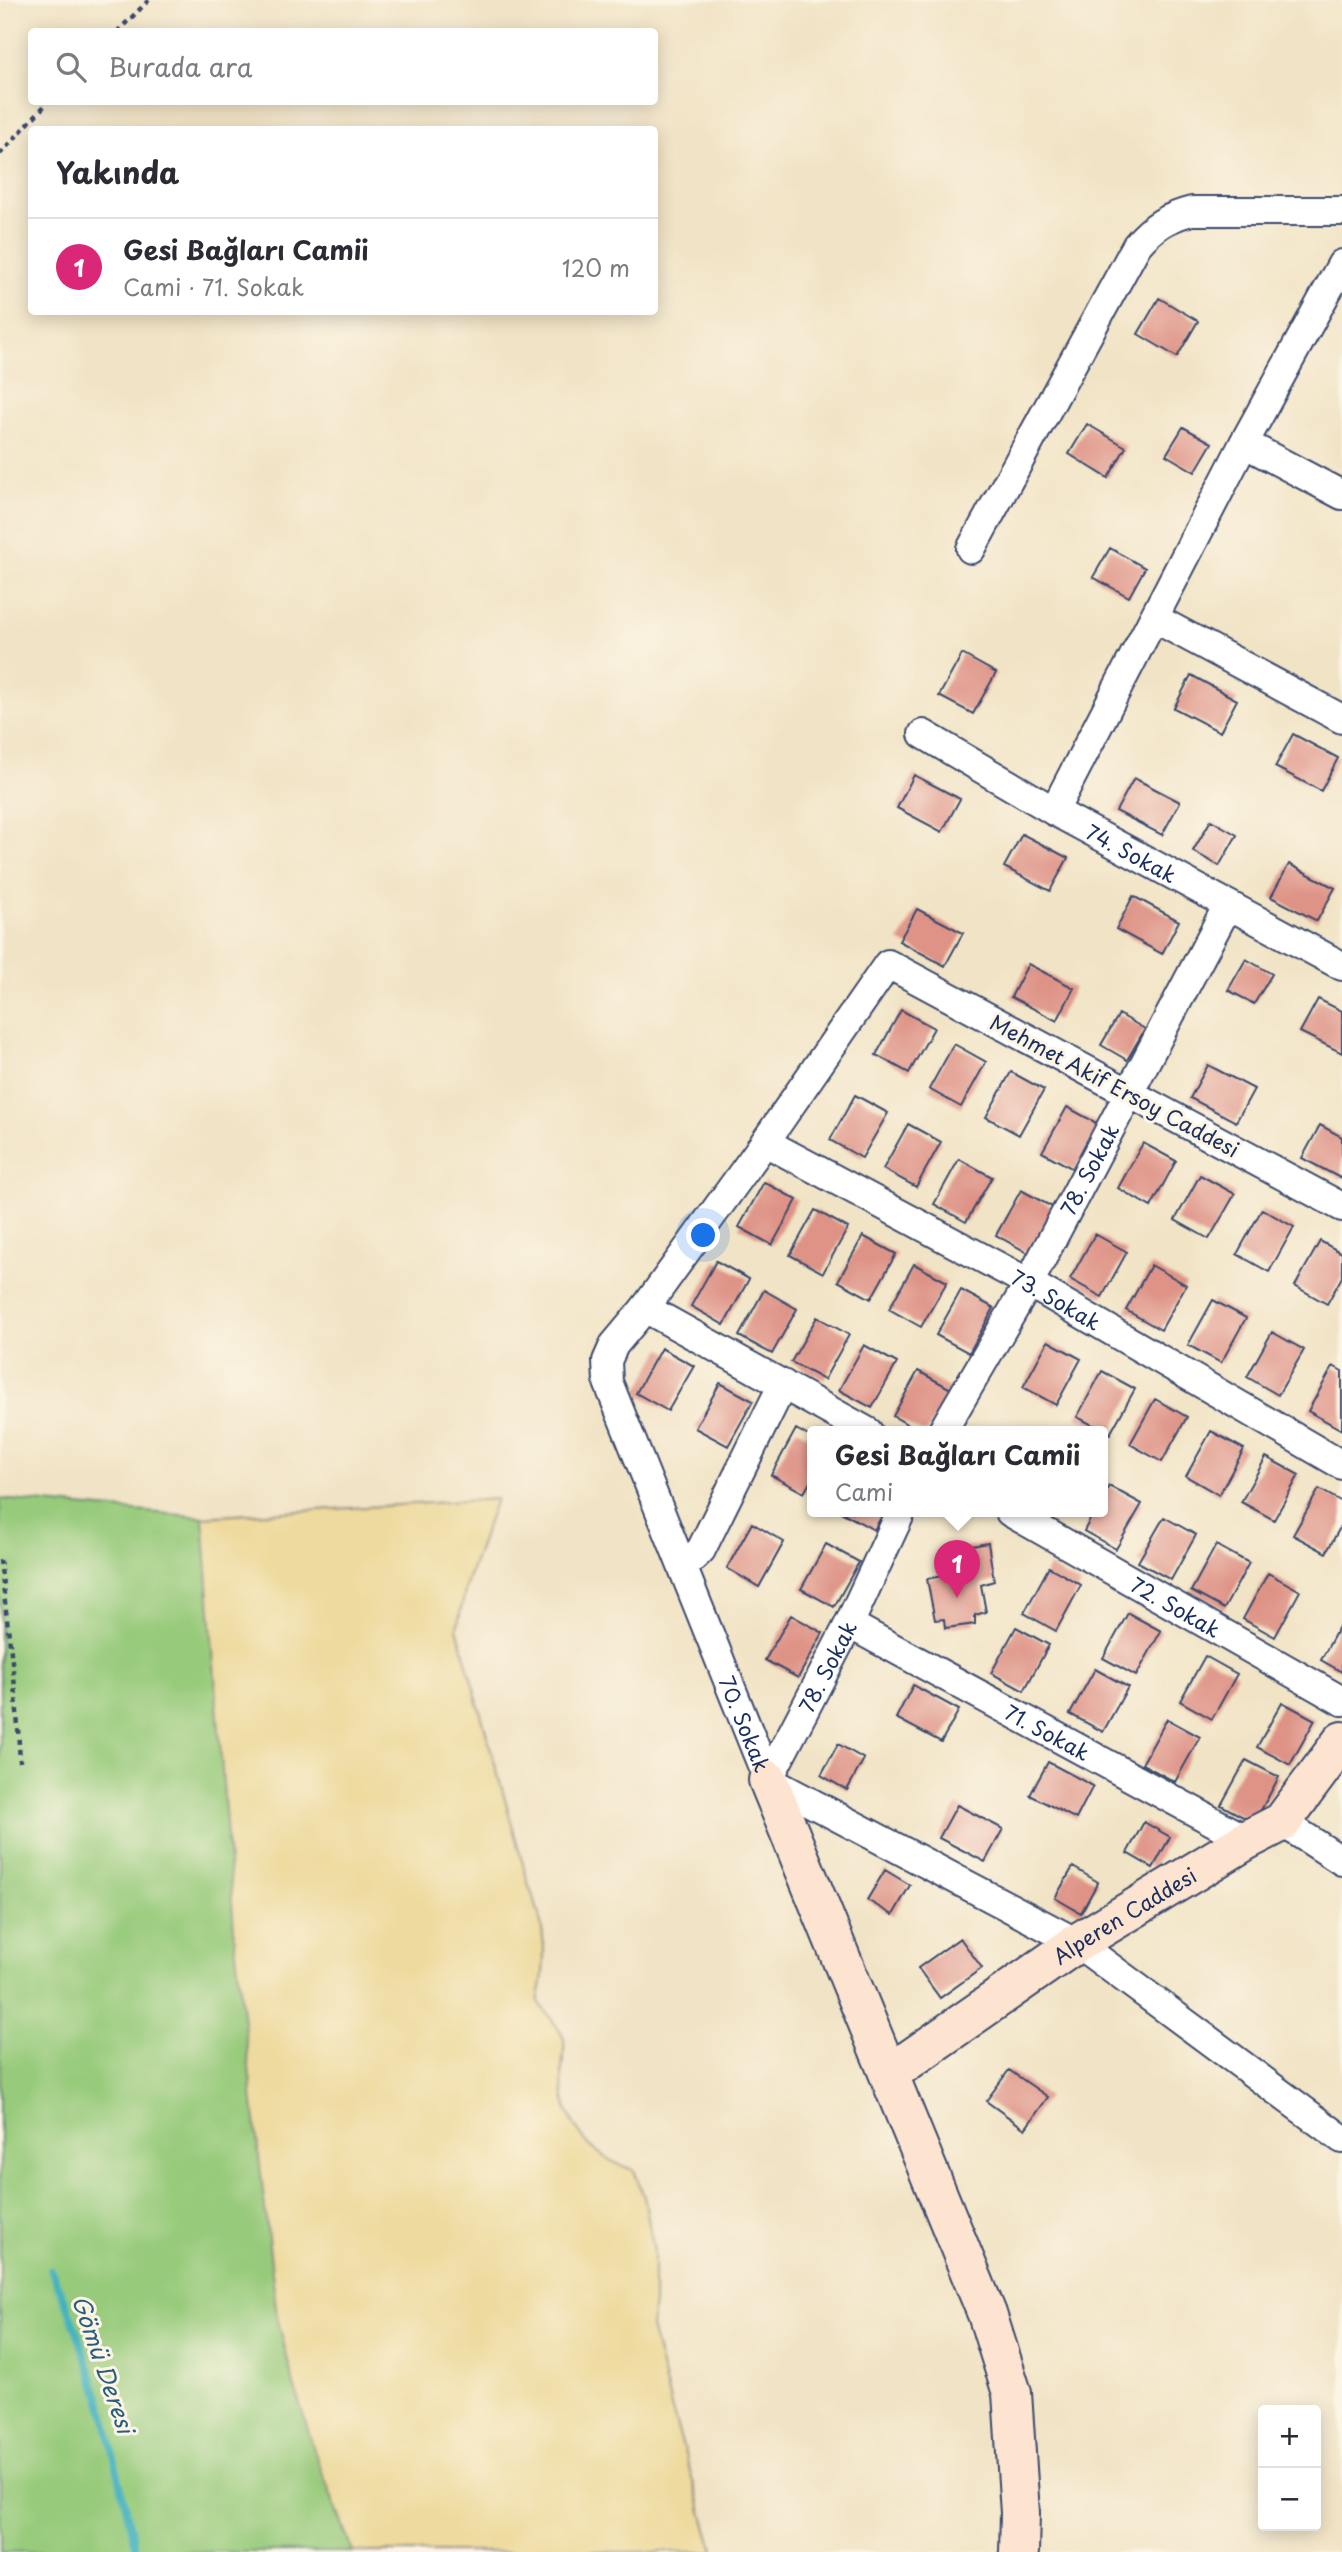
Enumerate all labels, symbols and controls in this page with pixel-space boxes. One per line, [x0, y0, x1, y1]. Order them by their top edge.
search box [28, 28, 658, 105]
text: Burada ara [108, 47, 252, 86]
icon: search [52, 48, 90, 86]
text: Yakında [56, 149, 179, 194]
text: Gesi Bağları Camii [123, 230, 369, 269]
text: 1 [74, 250, 85, 285]
text: 120 m [562, 250, 630, 285]
text: Cami · 71. Sokak [123, 269, 304, 304]
street label: 74. Sokak [1080, 815, 1183, 890]
street label: Mehmet Akif Ersoy Caddesi [985, 1006, 1245, 1164]
street label: 78. Sokak [1051, 1118, 1126, 1221]
your location [686, 1218, 720, 1252]
street label: 73. Sokak [1006, 1260, 1107, 1338]
popup [807, 1426, 1108, 1517]
text: Gesi Bağları Camii [835, 1435, 1080, 1474]
text: Cami [835, 1474, 893, 1509]
pin: 1 [934, 1540, 980, 1598]
street label: 72. Sokak [1125, 1568, 1227, 1645]
street label: 78. Sokak [790, 1615, 864, 1718]
street label: 70. Sokak [712, 1671, 779, 1776]
street label: 71. Sokak [999, 1696, 1096, 1768]
street label: Alperen Caddesi [1046, 1859, 1202, 1971]
water label: Gömü Deresi [64, 2290, 145, 2441]
map controls [1258, 2405, 1321, 2531]
button: + [1258, 2405, 1321, 2468]
button: − [1258, 2468, 1321, 2531]

